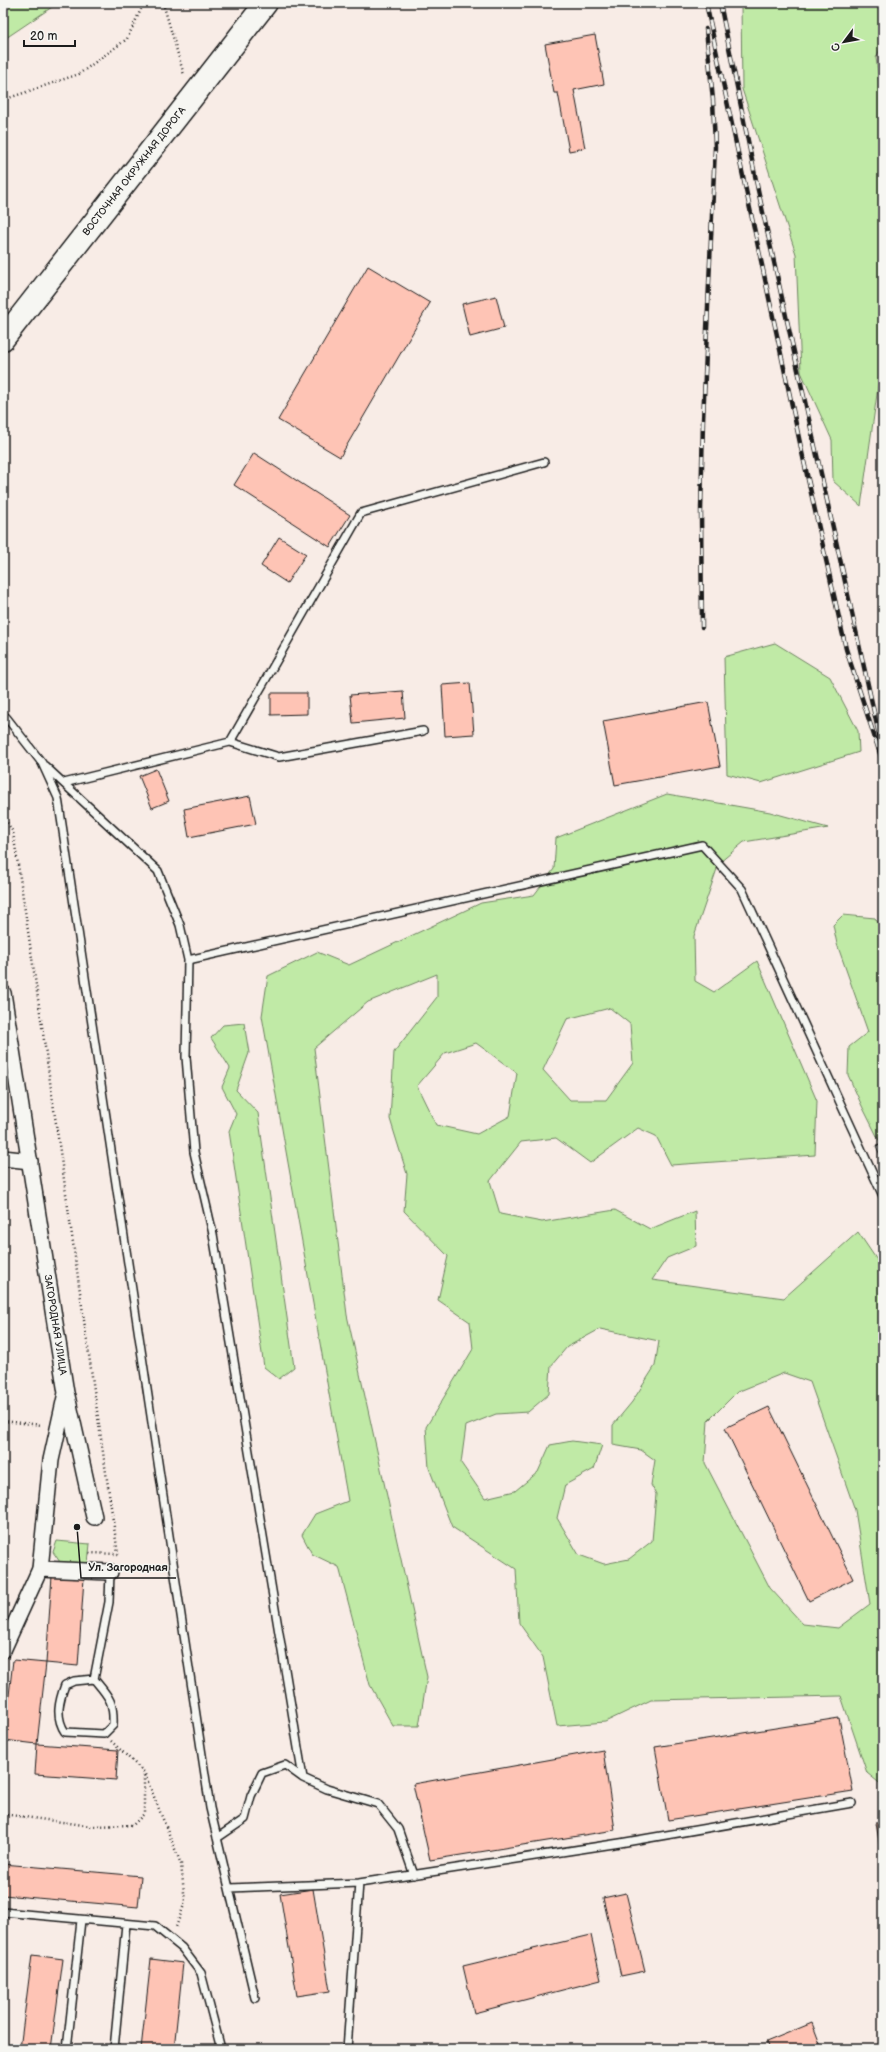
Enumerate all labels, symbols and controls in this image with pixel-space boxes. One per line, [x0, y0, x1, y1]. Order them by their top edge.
scale bar [24, 22, 75, 48]
north arrow [824, 22, 864, 62]
text: 20 m [30, 29, 57, 44]
text: С [828, 40, 843, 54]
street label: ВОСТОЧНАЯ ОКРУЖНАЯ ДОРОГА [80, 104, 189, 238]
street label: ЗАГОРОДНАЯ УЛИЦА [41, 1274, 69, 1377]
callout: Ул. Загородная [81, 1555, 176, 1578]
text: Ул. Загородная [88, 1561, 168, 1574]

